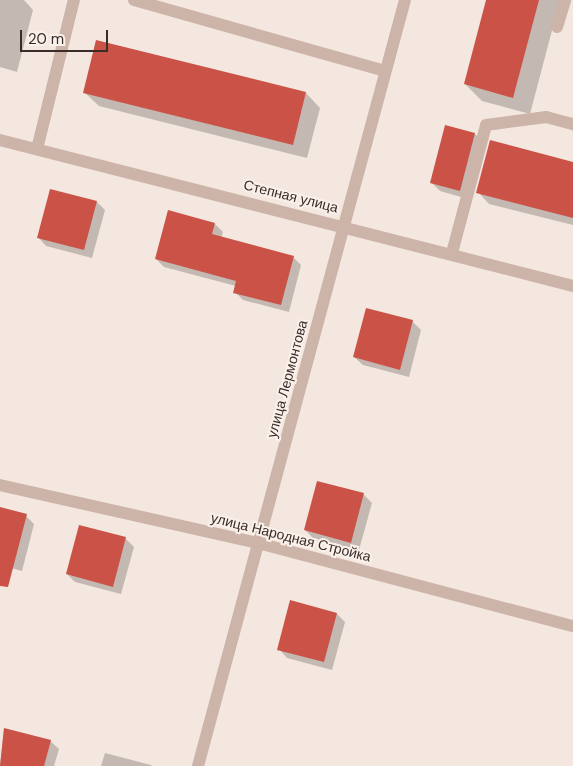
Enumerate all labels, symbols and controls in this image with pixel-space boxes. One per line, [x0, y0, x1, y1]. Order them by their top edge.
scale bar [22, 20, 110, 52]
text: 20 m [28, 29, 64, 49]
street label: Степная улица [242, 176, 340, 216]
street label: улица Лермонтова [263, 318, 311, 440]
street label: улица Народная Стройка [209, 509, 373, 565]

